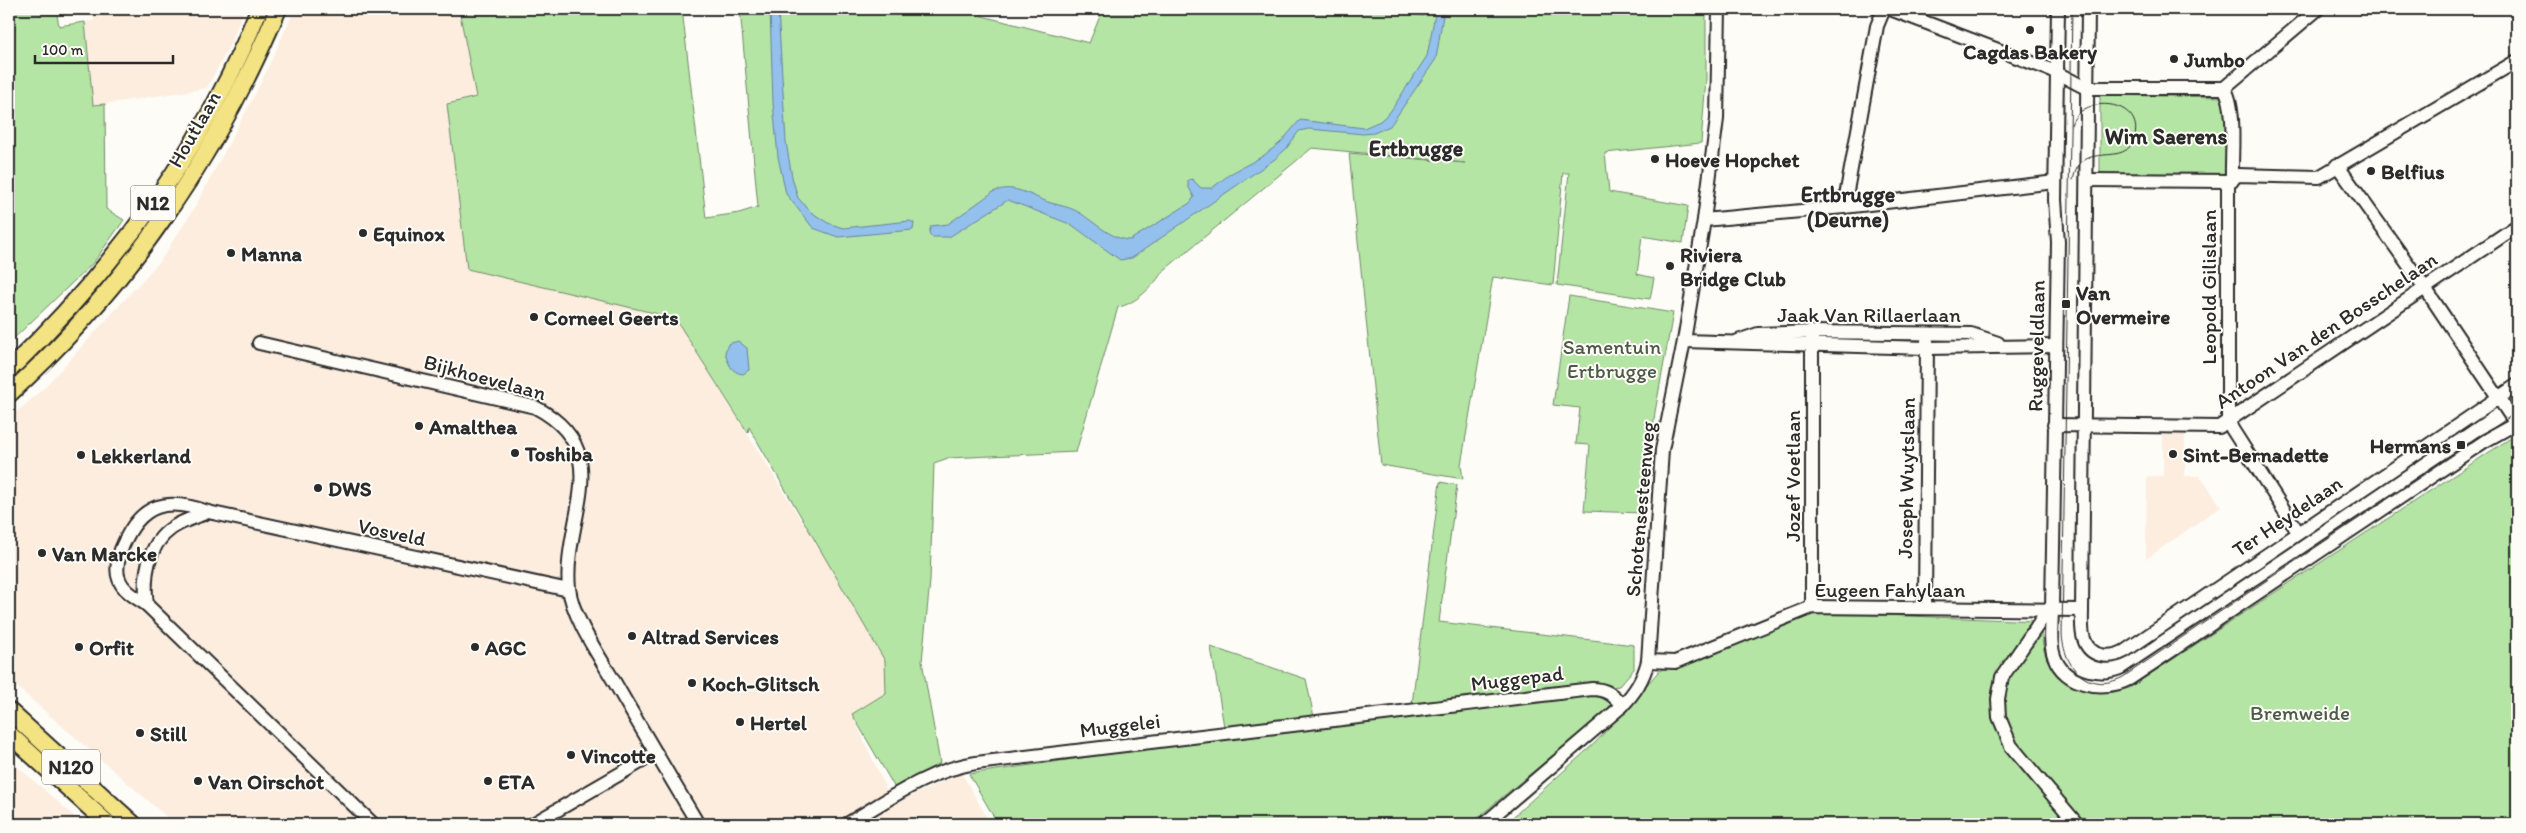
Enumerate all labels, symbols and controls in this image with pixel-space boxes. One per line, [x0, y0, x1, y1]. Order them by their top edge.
marker: Cagdas Bakery [2024, 24, 2036, 36]
scale bar [35, 32, 172, 64]
place label: Cagdas Bakery [1963, 39, 2098, 65]
text: 100 m [42, 41, 84, 59]
place label: Jumbo [2183, 47, 2245, 72]
marker: Jumbo [2168, 53, 2180, 65]
street label: Houtlaan [162, 86, 226, 172]
district label: Wim Saerens [2105, 123, 2228, 150]
district label: Ertbrugge [1369, 135, 1463, 162]
place label: Hoeve Hopchet [1665, 147, 1800, 173]
marker: Hoeve Hopchet [1649, 153, 1661, 165]
place label: Belfius [2381, 159, 2445, 184]
marker: Belfius [2365, 165, 2377, 177]
district label: Ertbrugge (Deurne) [1801, 181, 1895, 233]
road number: N12 [130, 186, 176, 220]
street label: Leopold Gilislaan [2196, 209, 2221, 365]
place label: Equinox [373, 221, 445, 247]
marker: Equinox [357, 227, 369, 239]
place label: Manna [241, 241, 303, 266]
place label: Riviera Bridge Club [1680, 242, 1786, 292]
street label: Antoon Van den Bosschelaan [2210, 246, 2442, 414]
marker: Manna [225, 247, 237, 259]
marker: Riviera Bridge Club [1664, 260, 1676, 272]
street label: Ruggeveldlaan [2022, 280, 2050, 412]
place label: Van Overmeire [2076, 280, 2170, 329]
marker: Van Overmeire [2060, 298, 2072, 310]
street label: Jaak Van Rillaerlaan [1777, 302, 1961, 327]
place label: Corneel Geerts [544, 305, 679, 330]
marker: Corneel Geerts [528, 311, 540, 323]
park label: Samentuin Ertbrugge [1563, 334, 1661, 383]
street label: Bijkhoevelaan [421, 349, 549, 405]
street label: Joseph Wuytslaan [1892, 397, 1920, 559]
street label: Jozef Voetlaan [1780, 410, 1805, 542]
place label: Amalthea [428, 414, 518, 439]
marker: Amalthea [413, 420, 425, 432]
street label: Schotensesteenweg [1620, 420, 1660, 598]
place label: Hermans [2370, 433, 2451, 458]
marker: Hermans [2455, 439, 2467, 451]
place label: Toshiba [524, 441, 594, 466]
place label: Sint-Bernadette [2183, 442, 2329, 467]
place label: Lekkerland [91, 443, 192, 468]
marker: Toshiba [509, 447, 521, 459]
marker: Sint-Bernadette [2167, 448, 2179, 460]
marker: Lekkerland [75, 449, 87, 461]
street label: Ter Heydelaan [2227, 470, 2347, 562]
place label: DWS [328, 476, 372, 501]
marker: DWS [312, 482, 324, 494]
street label: Vosveld [356, 513, 429, 551]
place label: Van Marcke [52, 541, 157, 566]
marker: Van Marcke [36, 547, 48, 559]
street label: Eugeen Fahylaan [1815, 577, 1966, 602]
place label: Altrad Services [641, 624, 779, 649]
marker: Altrad Services [626, 630, 638, 642]
place label: Orfit [89, 635, 134, 660]
place label: AGC [484, 635, 527, 660]
marker: Orfit [73, 641, 85, 653]
marker: AGC [469, 641, 481, 653]
street label: Muggepad [1469, 660, 1565, 696]
place label: Koch-Glitsch [702, 671, 820, 696]
marker: Koch-Glitsch [686, 677, 698, 689]
park label: Bremweide [2250, 700, 2350, 725]
street label: Muggelei [1078, 708, 1162, 742]
place label: Hertel [750, 710, 808, 735]
marker: Hertel [734, 716, 746, 728]
place label: Still [150, 721, 188, 746]
marker: Still [134, 727, 146, 739]
place label: Vincotte [581, 743, 656, 768]
marker: Vincotte [565, 749, 577, 761]
road number: N120 [42, 750, 100, 784]
place label: Van Oirschot [208, 769, 324, 794]
place label: ETA [498, 769, 535, 794]
marker: Van Oirschot [192, 775, 204, 787]
marker: ETA [482, 775, 494, 787]

